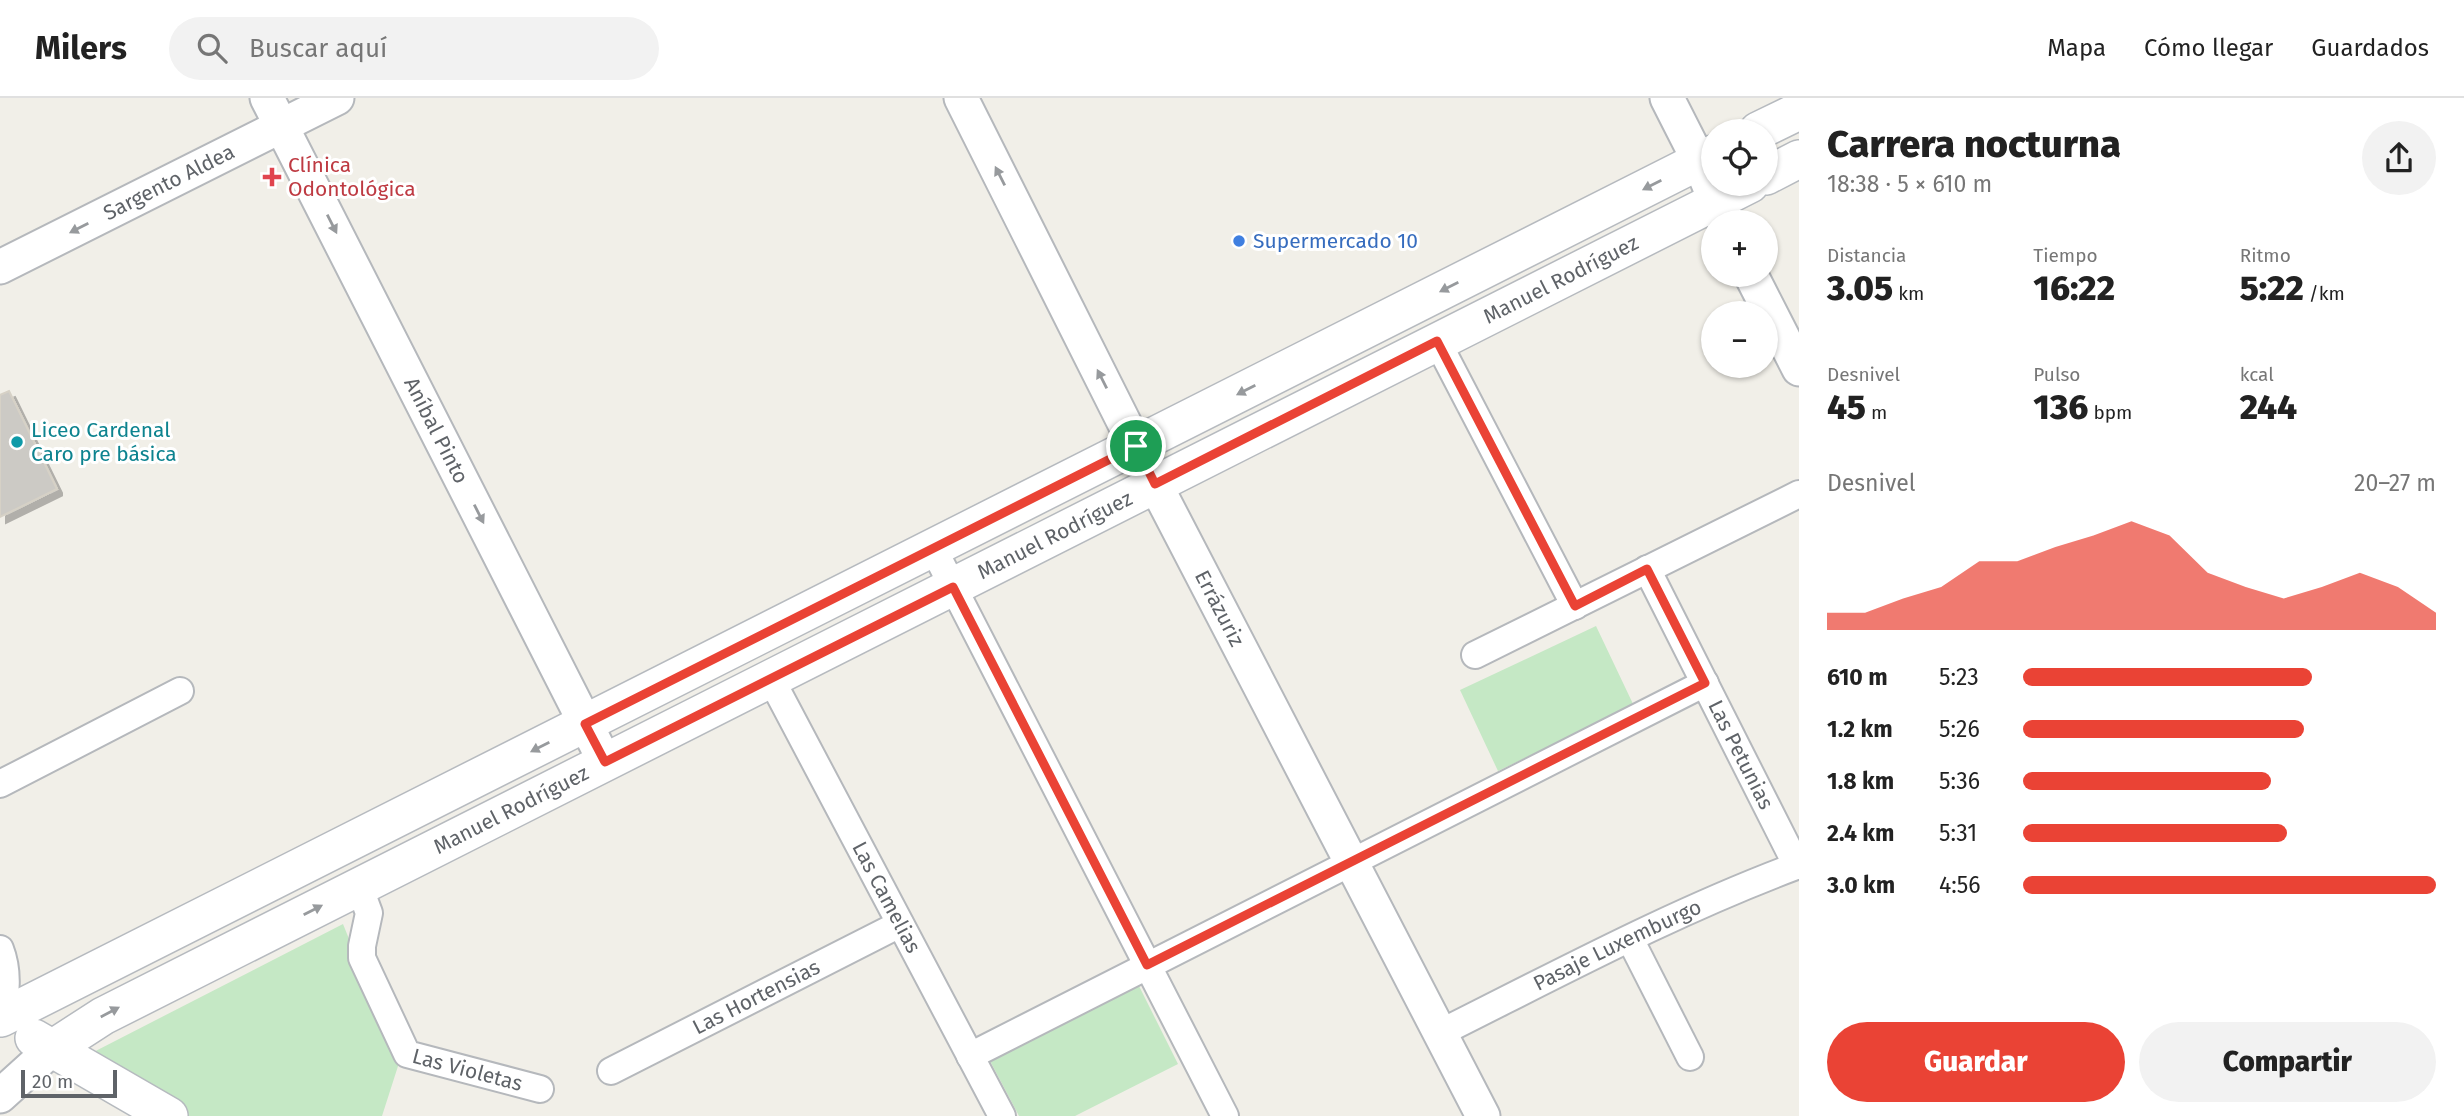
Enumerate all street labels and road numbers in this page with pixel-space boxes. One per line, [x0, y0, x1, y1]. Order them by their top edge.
street label: Sargento Aldea [99, 138, 239, 226]
street label: Manuel Rodríguez [1479, 230, 1643, 330]
street label: Aníbal Pinto [398, 373, 474, 488]
street label: Manuel Rodríguez [973, 485, 1137, 585]
street label: Errázuriz [1189, 566, 1250, 651]
street label: Las Petunias [1702, 696, 1779, 814]
street label: Manuel Rodríguez [429, 760, 593, 860]
street label: Las Camelias [846, 837, 927, 958]
street label: Pasaje Luxemburgo [1529, 894, 1705, 997]
street label: Las Hortensias [688, 954, 824, 1040]
street label: Las Violetas [410, 1043, 525, 1097]

